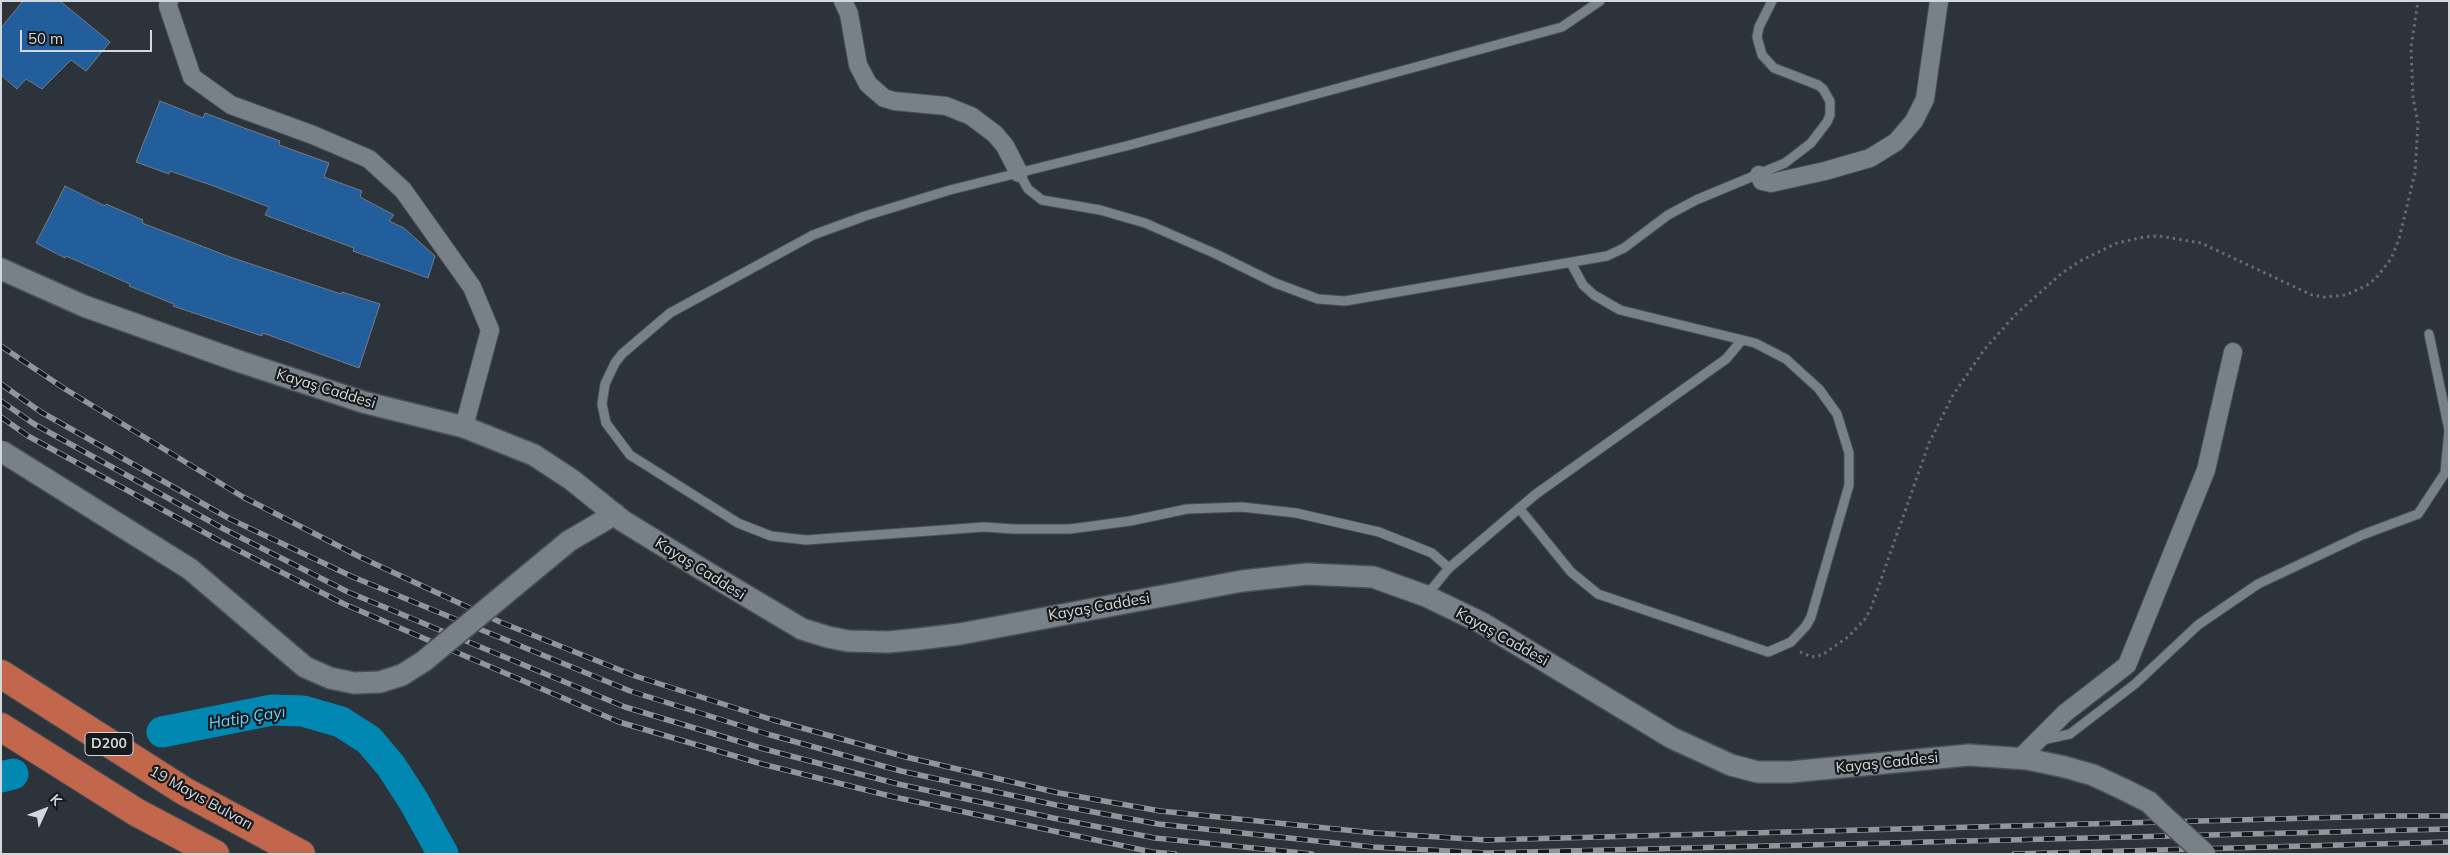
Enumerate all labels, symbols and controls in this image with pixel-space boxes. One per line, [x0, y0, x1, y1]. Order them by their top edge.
scale bar [22, 20, 155, 52]
text: 50 m [28, 29, 63, 48]
street label: Kayaş Caddesi [274, 365, 378, 413]
street label: Kayaş Caddesi [652, 534, 748, 604]
street label: Kayaş Caddesi [1047, 589, 1151, 625]
street label: Kayaş Caddesi [1453, 604, 1551, 670]
water label: Hatip Çayı [207, 702, 287, 734]
road number: D200 [85, 732, 133, 756]
street label: Kayaş Caddesi [1835, 749, 1939, 777]
street label: 19 Mayıs Bulvarı [146, 762, 256, 834]
north arrow [20, 785, 70, 835]
text: K [46, 790, 66, 809]

